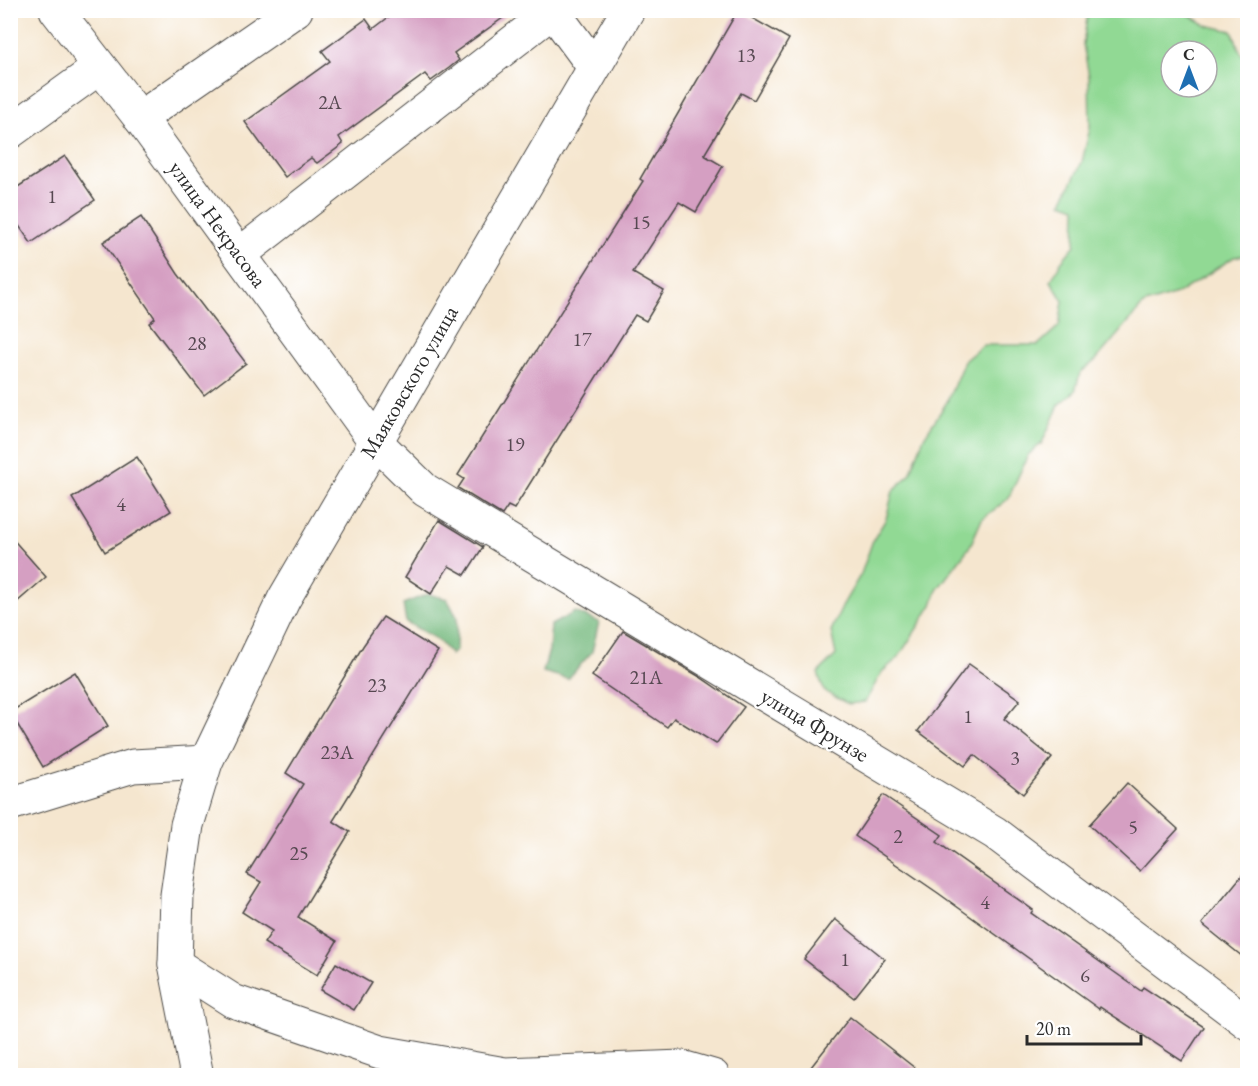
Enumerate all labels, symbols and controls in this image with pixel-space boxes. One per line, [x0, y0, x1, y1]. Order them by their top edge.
north arrow [1159, 39, 1219, 99]
house number: 13 [736, 42, 756, 68]
text: С [1183, 44, 1195, 65]
house number: 2А [318, 89, 342, 115]
street label: улица Некрасова [162, 155, 274, 293]
house number: 1 [47, 183, 57, 209]
house number: 15 [631, 209, 651, 235]
street label: Маяковского улица [353, 300, 465, 464]
house number: 17 [572, 326, 592, 352]
house number: 28 [187, 330, 207, 356]
house number: 19 [505, 431, 525, 457]
house number: 4 [116, 491, 126, 517]
house number: 21А [629, 664, 663, 690]
house number: 23 [367, 672, 387, 698]
street label: улица Фрунзе [755, 681, 875, 769]
house number: 1 [963, 703, 973, 729]
house number: 23А [320, 739, 354, 765]
house number: 3 [1010, 745, 1020, 771]
house number: 5 [1128, 814, 1138, 840]
house number: 2 [893, 823, 903, 849]
house number: 25 [289, 840, 309, 866]
house number: 4 [980, 889, 990, 915]
house number: 1 [840, 946, 850, 972]
house number: 6 [1080, 962, 1090, 988]
scale bar [1027, 1008, 1141, 1046]
text: 20 m [1036, 1017, 1071, 1040]

